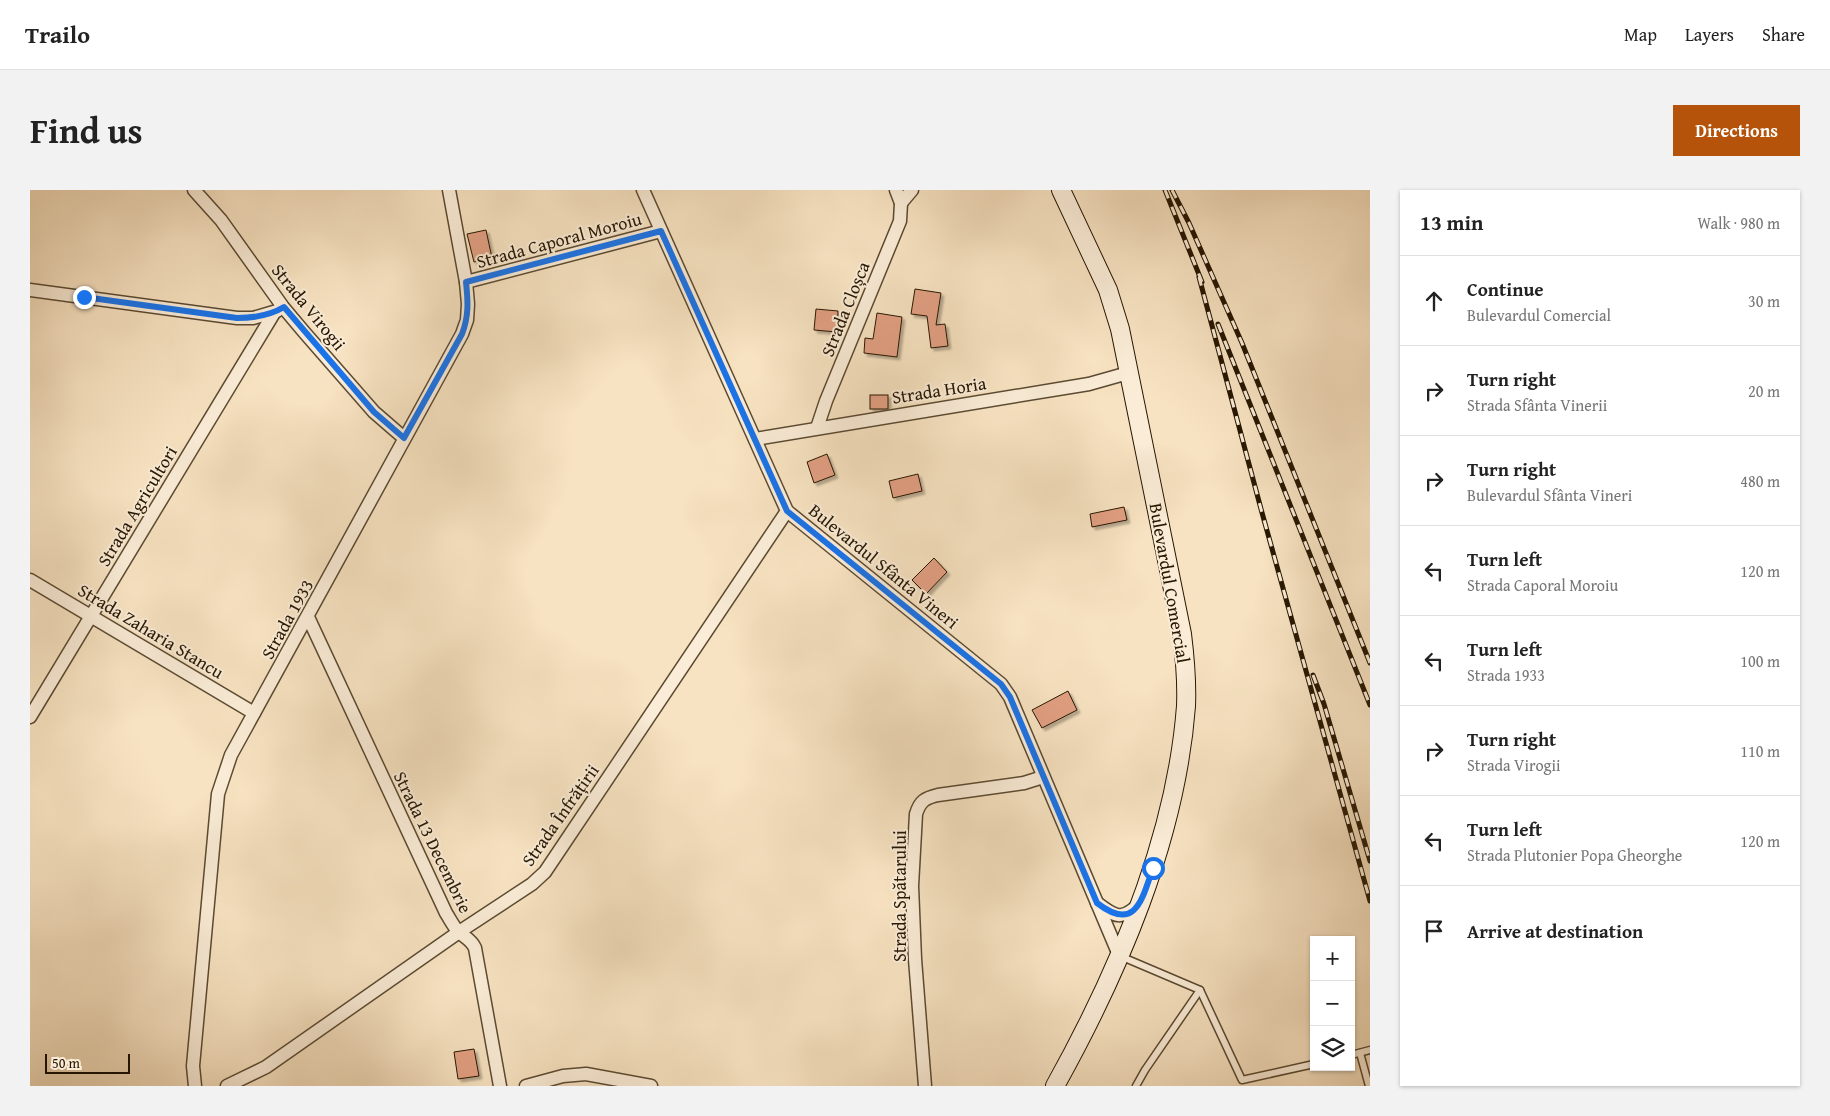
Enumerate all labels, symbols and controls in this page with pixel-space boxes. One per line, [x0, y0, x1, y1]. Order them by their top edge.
text: Trailo [25, 17, 90, 52]
text: Map [1624, 21, 1657, 48]
text: Layers [1685, 21, 1734, 48]
text: Share [1762, 21, 1805, 48]
text: Find us [30, 105, 143, 156]
button: Directions [1673, 105, 1800, 156]
street label: Strada Caporal Moroiu [473, 205, 645, 275]
text: 13 min [1420, 207, 1483, 238]
text: Walk · 980 m [1697, 211, 1780, 235]
street label: Strada Cloșca [814, 257, 877, 361]
street label: Strada Virogii [265, 258, 353, 356]
text: Continue [1467, 275, 1544, 303]
route end [73, 286, 96, 309]
icon: ahead [1420, 287, 1448, 315]
text: 30 m [1748, 289, 1780, 313]
text: Bulevardul Comercial [1467, 303, 1611, 327]
text: Turn right [1467, 365, 1556, 393]
street label: Strada Horia [890, 369, 989, 411]
icon: right [1420, 377, 1448, 405]
text: 20 m [1748, 379, 1780, 403]
text: Strada Sfânta Vinerii [1467, 393, 1607, 417]
street label: Strada Agricultori [90, 441, 184, 571]
text: Turn right [1467, 455, 1556, 483]
icon: right [1420, 467, 1448, 495]
text: 480 m [1740, 469, 1780, 493]
text: Bulevardul Sfânta Vineri [1467, 483, 1632, 507]
street label: Bulevardul Sfânta Vineri [803, 497, 965, 635]
street label: Bulevardul Comercial [1143, 501, 1197, 665]
text: Turn left [1467, 545, 1542, 573]
icon: left [1420, 557, 1448, 585]
text: 120 m [1740, 559, 1780, 583]
text: Strada Caporal Moroiu [1467, 573, 1618, 597]
street label: Strada 1933 [254, 574, 320, 664]
street label: Strada Zaharia Stancu [73, 577, 229, 685]
text: Turn left [1467, 635, 1542, 663]
icon: left [1420, 647, 1448, 675]
text: 100 m [1740, 649, 1780, 673]
text: Strada 1933 [1467, 663, 1545, 687]
text: Turn right [1467, 725, 1556, 753]
icon: right [1420, 737, 1448, 765]
text: 110 m [1740, 739, 1780, 763]
text: Strada Virogii [1467, 753, 1561, 777]
street label: Strada Înfrățirii [515, 758, 605, 872]
street label: Strada 13 Decembrie [387, 766, 479, 918]
text: Turn left [1467, 815, 1542, 843]
icon: left [1420, 827, 1448, 855]
text: 120 m [1740, 829, 1780, 853]
street label: Strada Spătarului [886, 830, 913, 962]
text: Strada Plutonier Popa Gheorghe [1467, 843, 1682, 867]
route start [1142, 857, 1165, 880]
icon: arrive [1420, 917, 1448, 945]
text: Arrive at destination [1467, 917, 1643, 945]
map controls [1310, 936, 1355, 1071]
button: + [1310, 936, 1355, 981]
button: − [1310, 981, 1355, 1026]
button: layers [1310, 1026, 1355, 1071]
scale bar [45, 1051, 130, 1074]
text: 50 m [52, 1053, 80, 1073]

